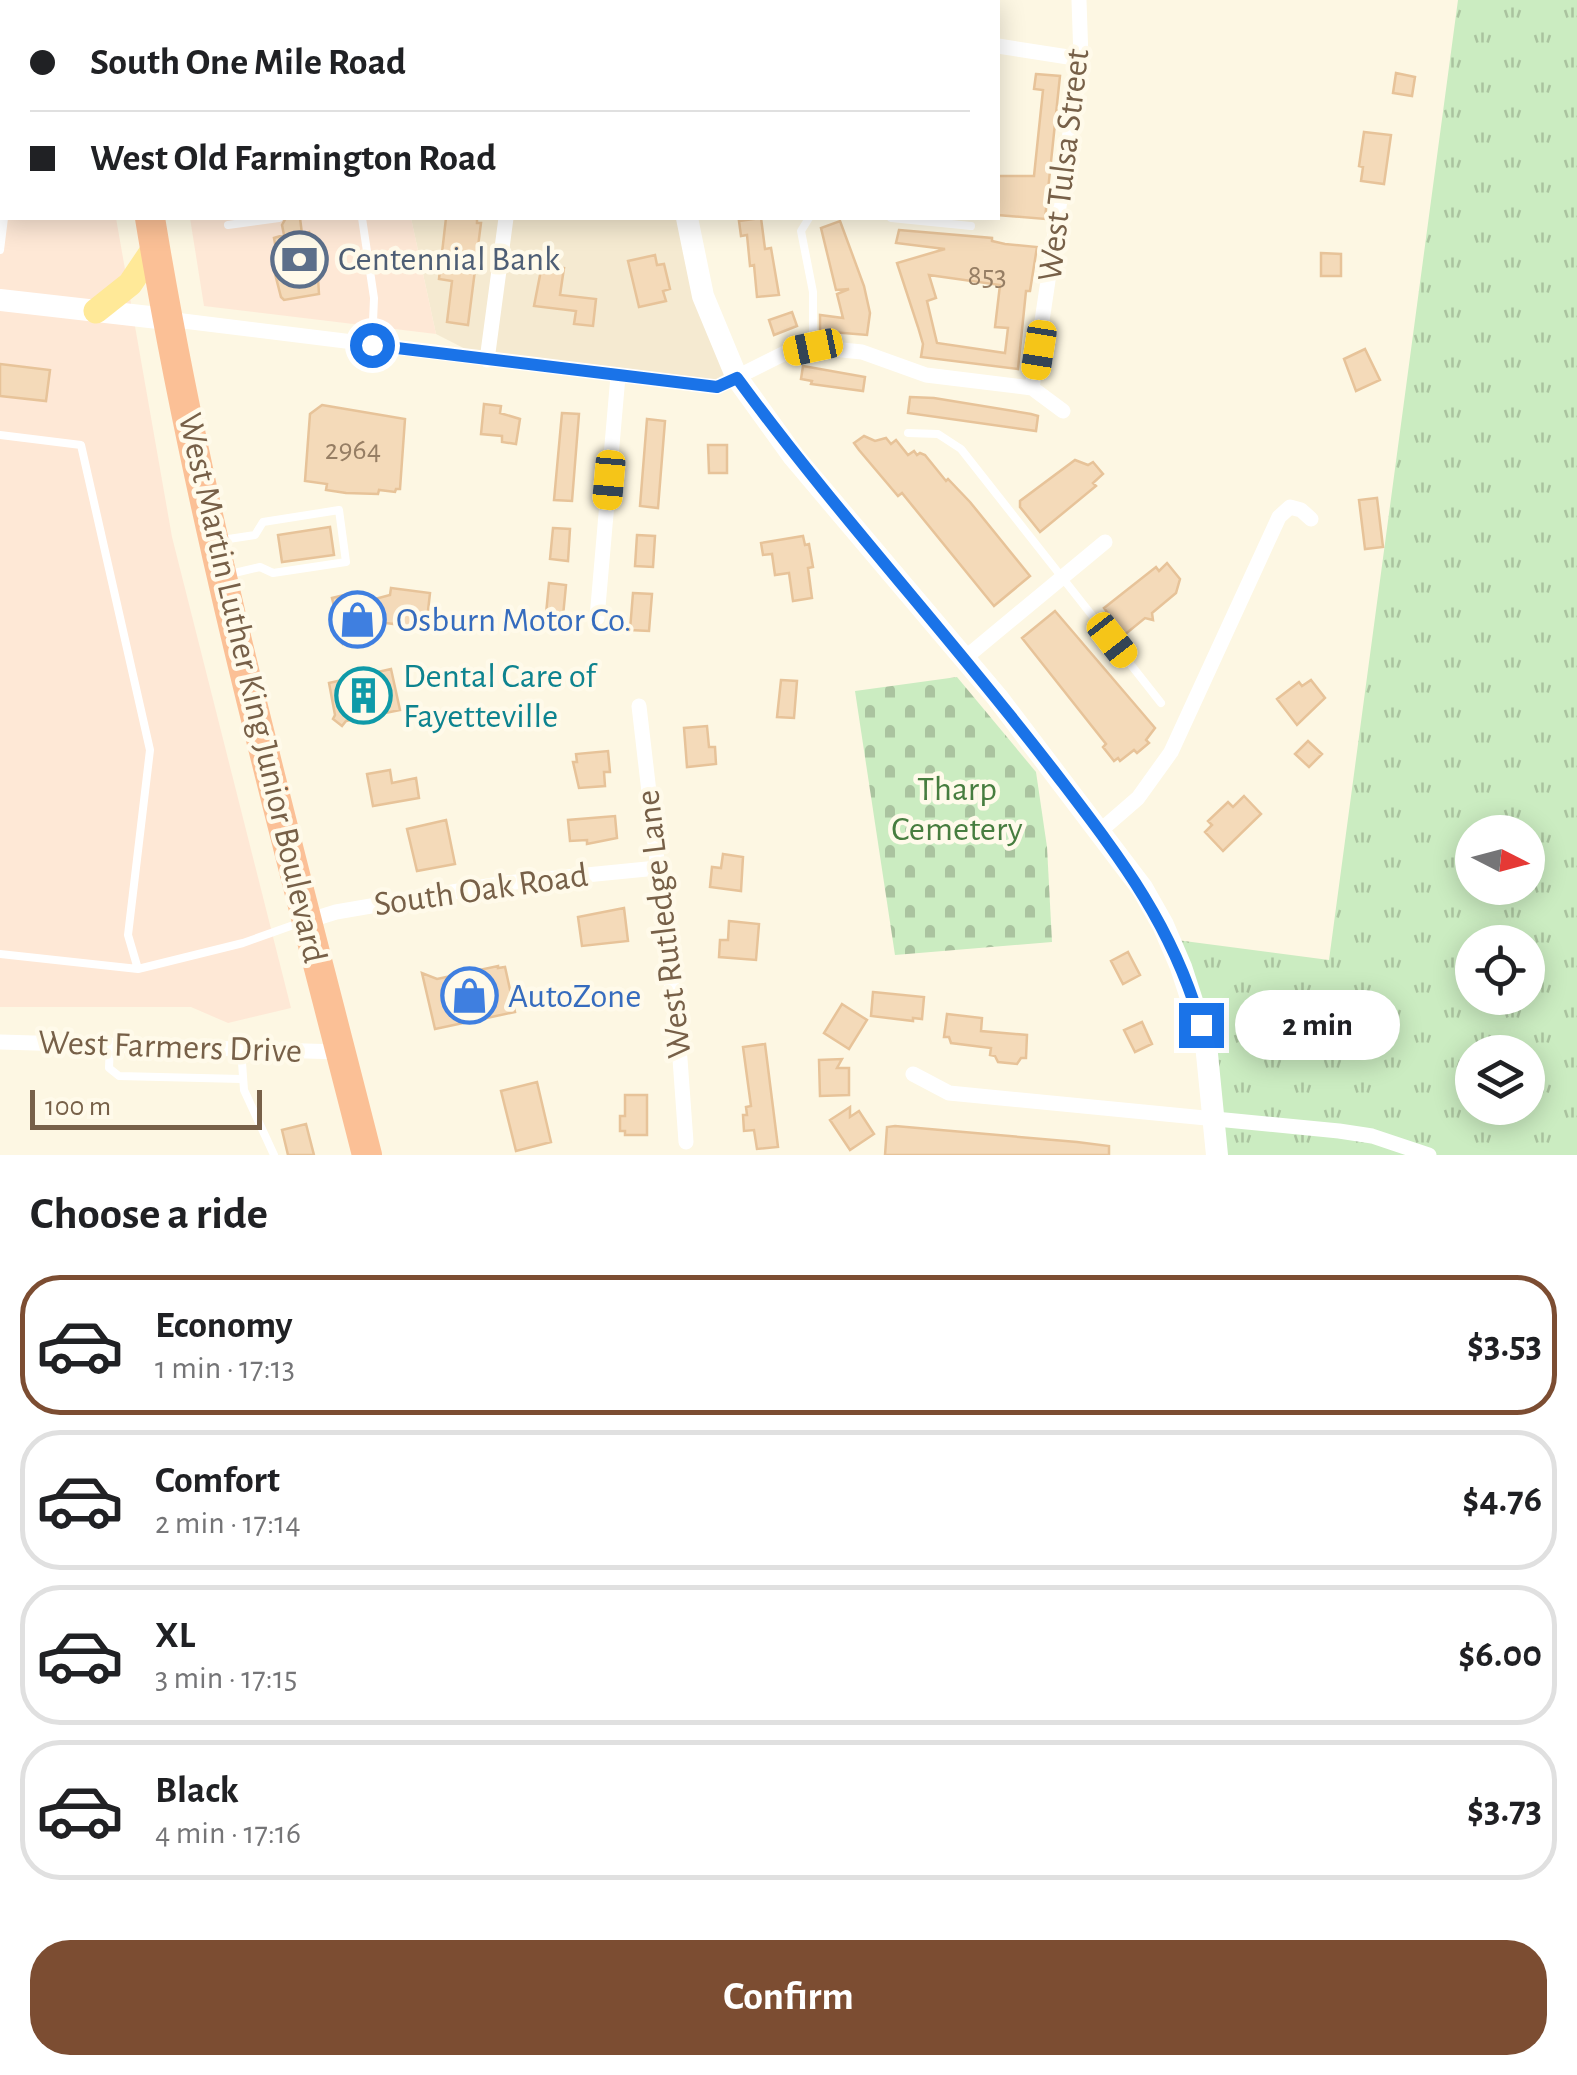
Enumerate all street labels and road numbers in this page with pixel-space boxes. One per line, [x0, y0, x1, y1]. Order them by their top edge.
street label: West Tulsa Street [1032, 47, 1096, 283]
street label: West Martin Luther King Junior Boulevard [172, 410, 332, 966]
street label: West Rutledge Lane [630, 788, 698, 1060]
street label: South Oak Road [372, 858, 590, 922]
street label: West Farmers Drive [37, 1025, 303, 1069]

